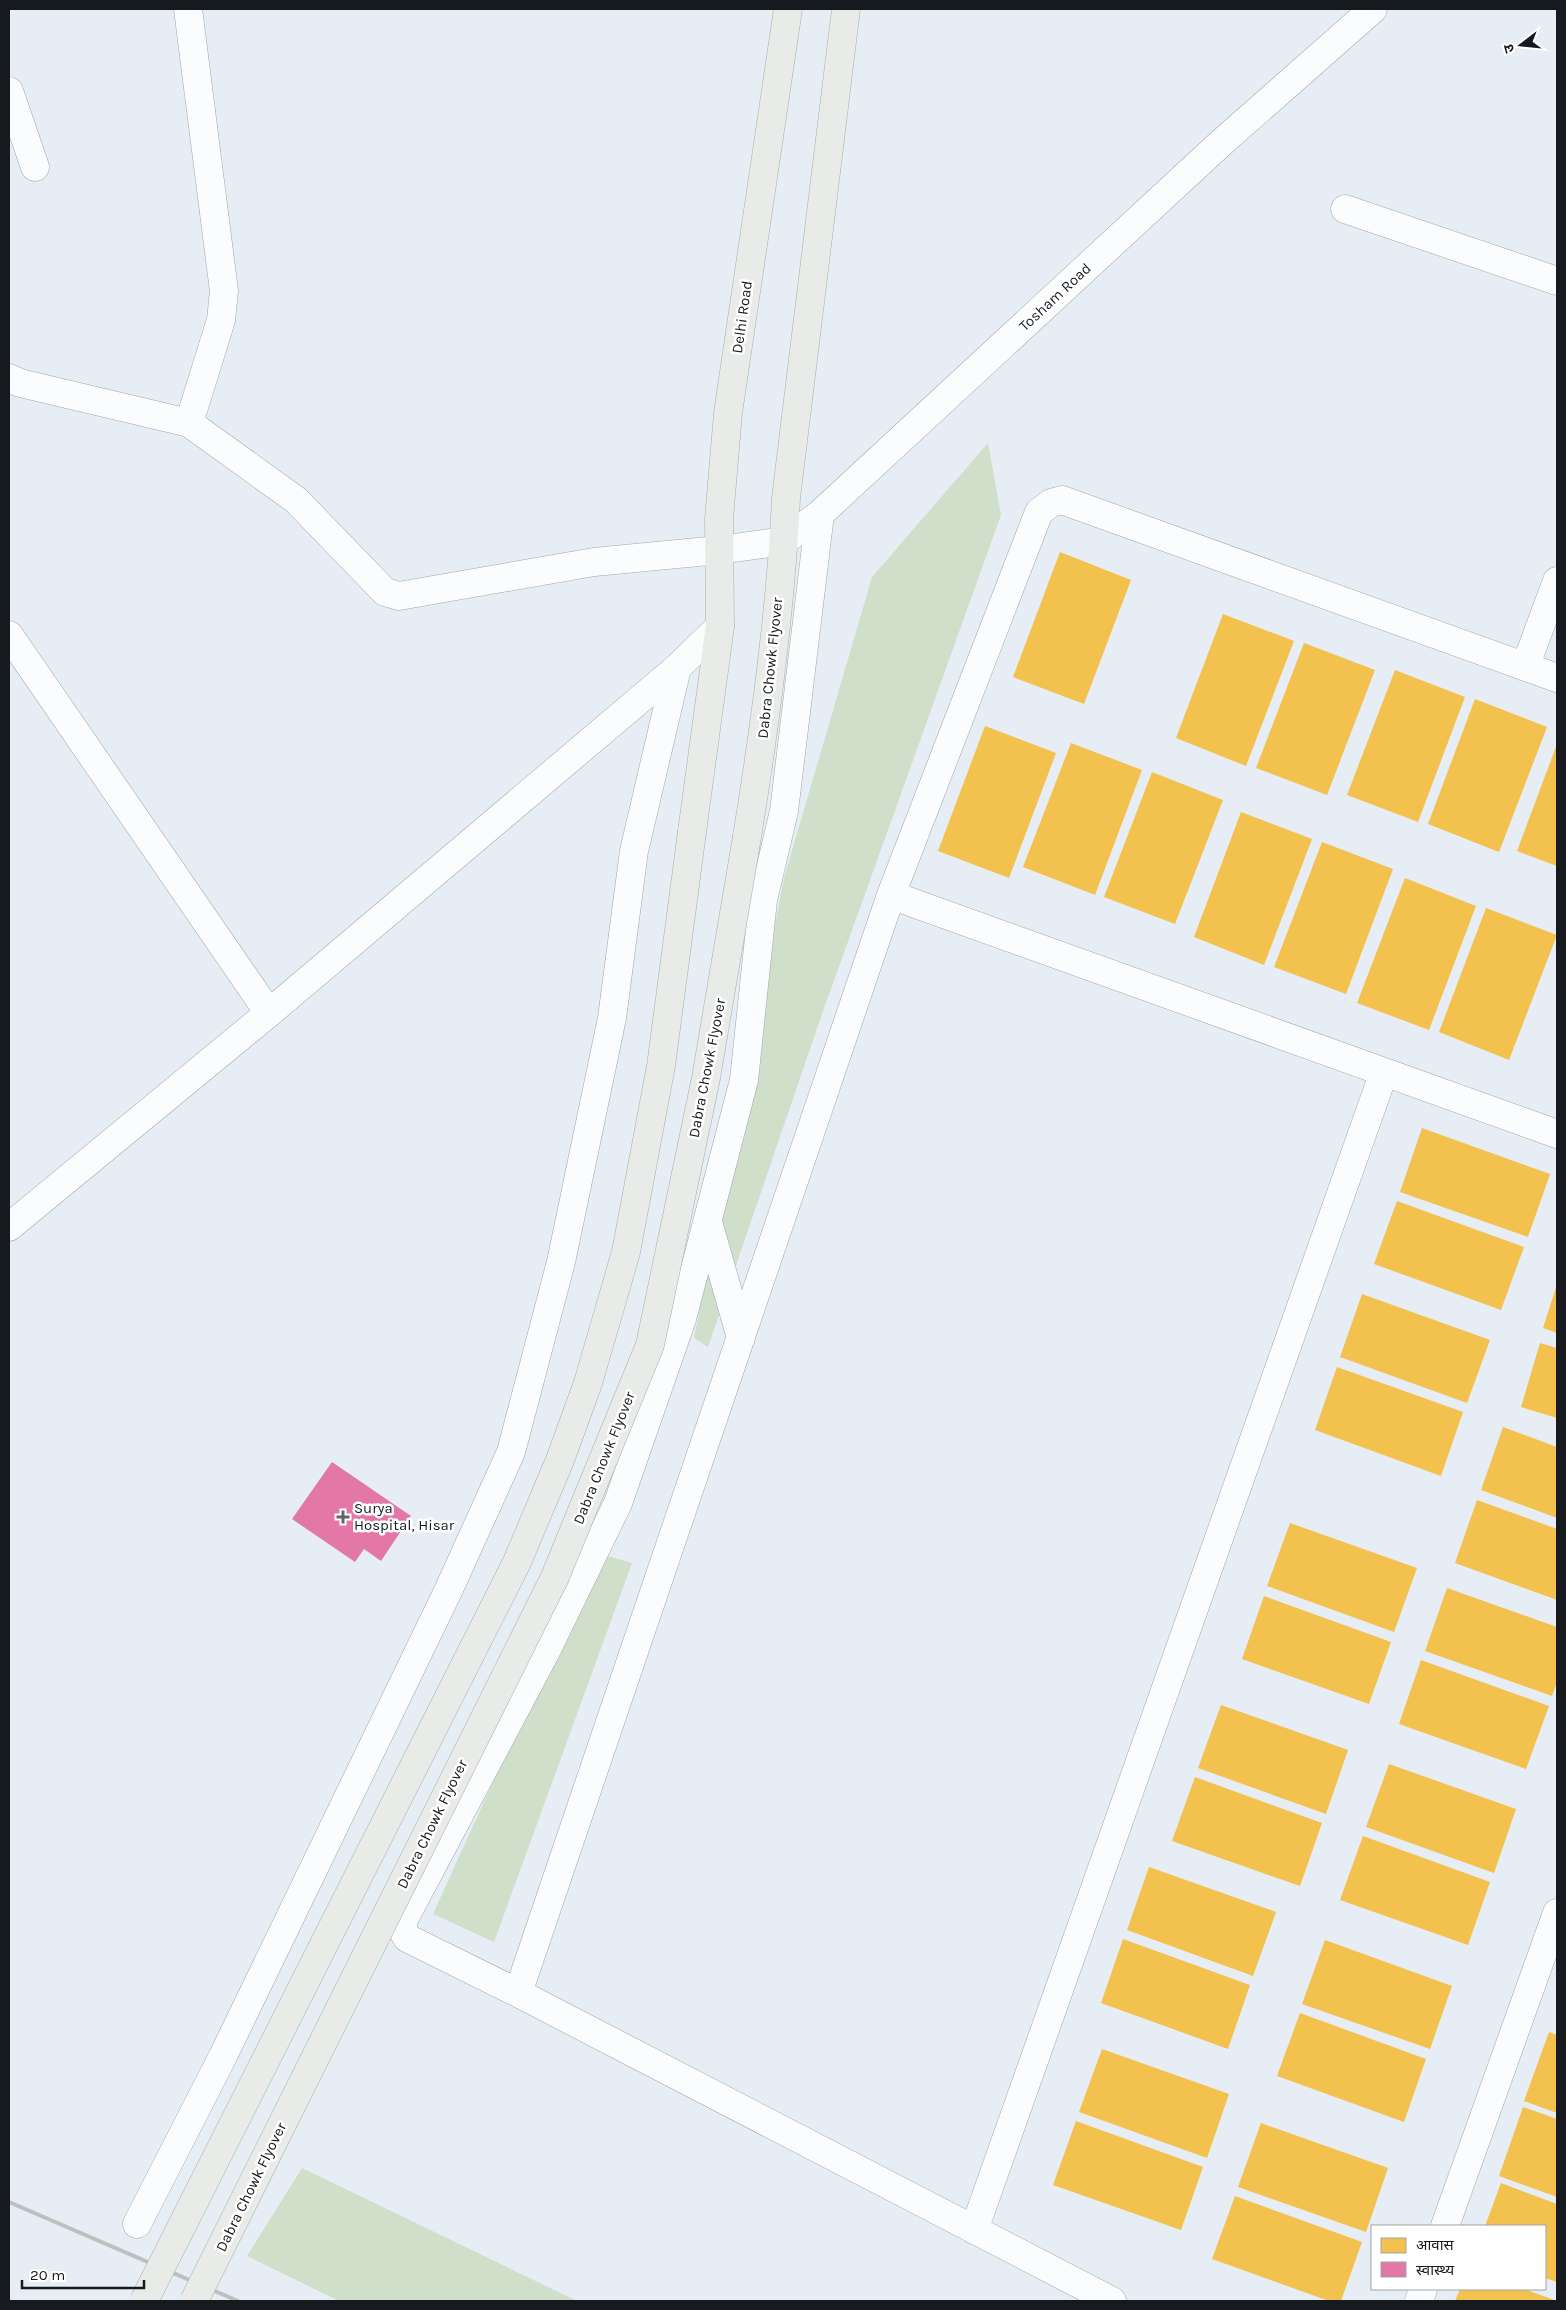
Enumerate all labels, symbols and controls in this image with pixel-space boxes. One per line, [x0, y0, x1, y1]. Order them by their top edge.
north arrow [1496, 20, 1546, 70]
text: उ [1499, 41, 1518, 55]
street label: Tosham Road [1015, 259, 1095, 335]
street label: Delhi Road [728, 279, 756, 355]
street label: Dabra Chowk Flyover [754, 596, 786, 739]
street label: Dabra Chowk Flyover [685, 996, 729, 1139]
street label: Dabra Chowk Flyover [569, 1388, 639, 1527]
place label: Surya Hospital, Hisar [354, 1499, 455, 1534]
marker: Surya Hospital, Hisar [336, 1510, 350, 1524]
street label: Dabra Chowk Flyover [393, 1756, 471, 1892]
street label: Dabra Chowk Flyover [212, 2119, 290, 2255]
legend [1371, 2225, 1546, 2290]
text: आवास [1416, 2236, 1455, 2254]
scale bar [22, 2258, 145, 2290]
text: स्वास्थ्य [1416, 2261, 1454, 2279]
text: 20 m [30, 2266, 65, 2284]

